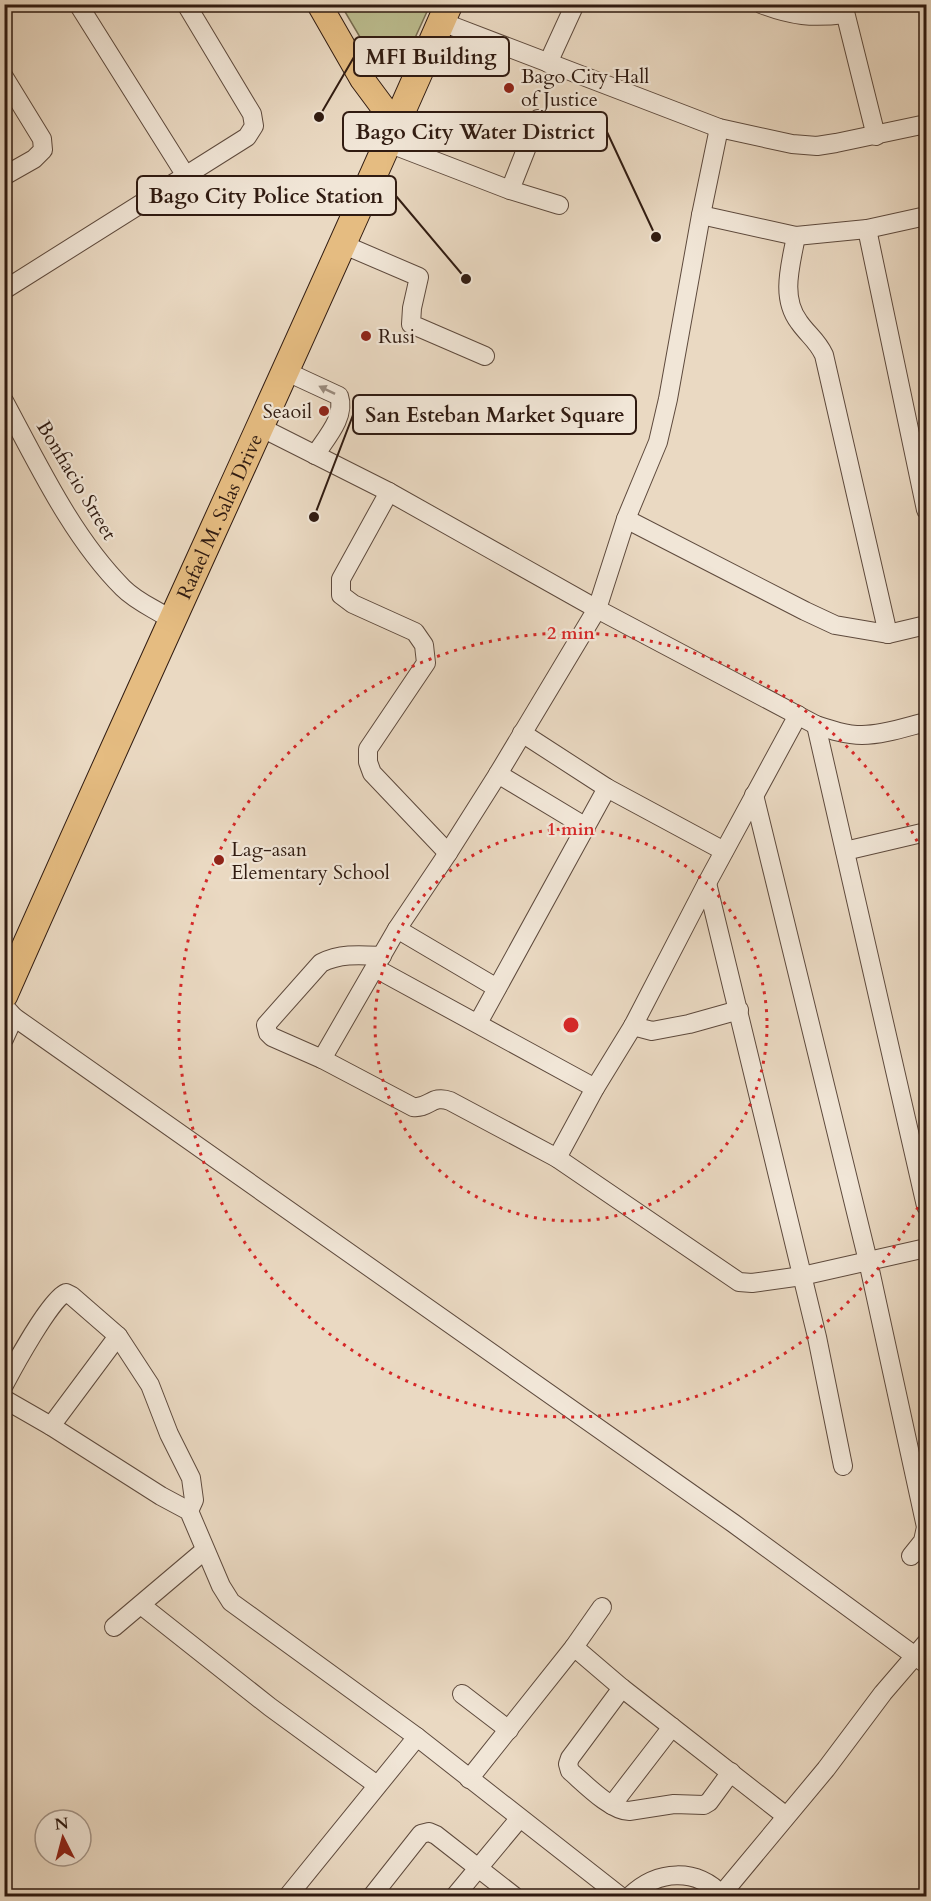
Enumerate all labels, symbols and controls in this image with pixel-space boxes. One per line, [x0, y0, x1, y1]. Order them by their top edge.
callout: MFI Building [354, 37, 509, 76]
text: MFI Building [366, 43, 497, 72]
place label: Bago City Hall of Justice [521, 63, 649, 113]
marker: Bago City Hall of Justice [502, 81, 516, 95]
callout: Bago City Water District [343, 112, 607, 151]
text: Bago City Water District [355, 118, 595, 147]
callout: Bago City Police Station [137, 176, 396, 215]
text: Bago City Police Station [149, 182, 384, 211]
place label: Rusi [378, 323, 416, 350]
marker: Rusi [359, 329, 373, 343]
one-way arrow [318, 385, 335, 395]
callout: San Esteban Market Square [353, 395, 636, 434]
place label: Seaoil [263, 398, 312, 425]
text: San Esteban Market Square [365, 401, 625, 430]
marker: Seaoil [317, 404, 331, 418]
street label: Bonfiacio Street [30, 416, 123, 546]
street label: Rafael M. Salas Drive [171, 429, 269, 604]
text: 2 min [547, 621, 595, 646]
text: 1 min [547, 817, 595, 842]
place label: Lag-asan Elementary School [231, 836, 390, 886]
marker: Lag-asan Elementary School [212, 853, 226, 867]
centre of rings [561, 1015, 581, 1035]
north arrow [33, 1808, 93, 1868]
text: N [53, 1812, 70, 1836]

